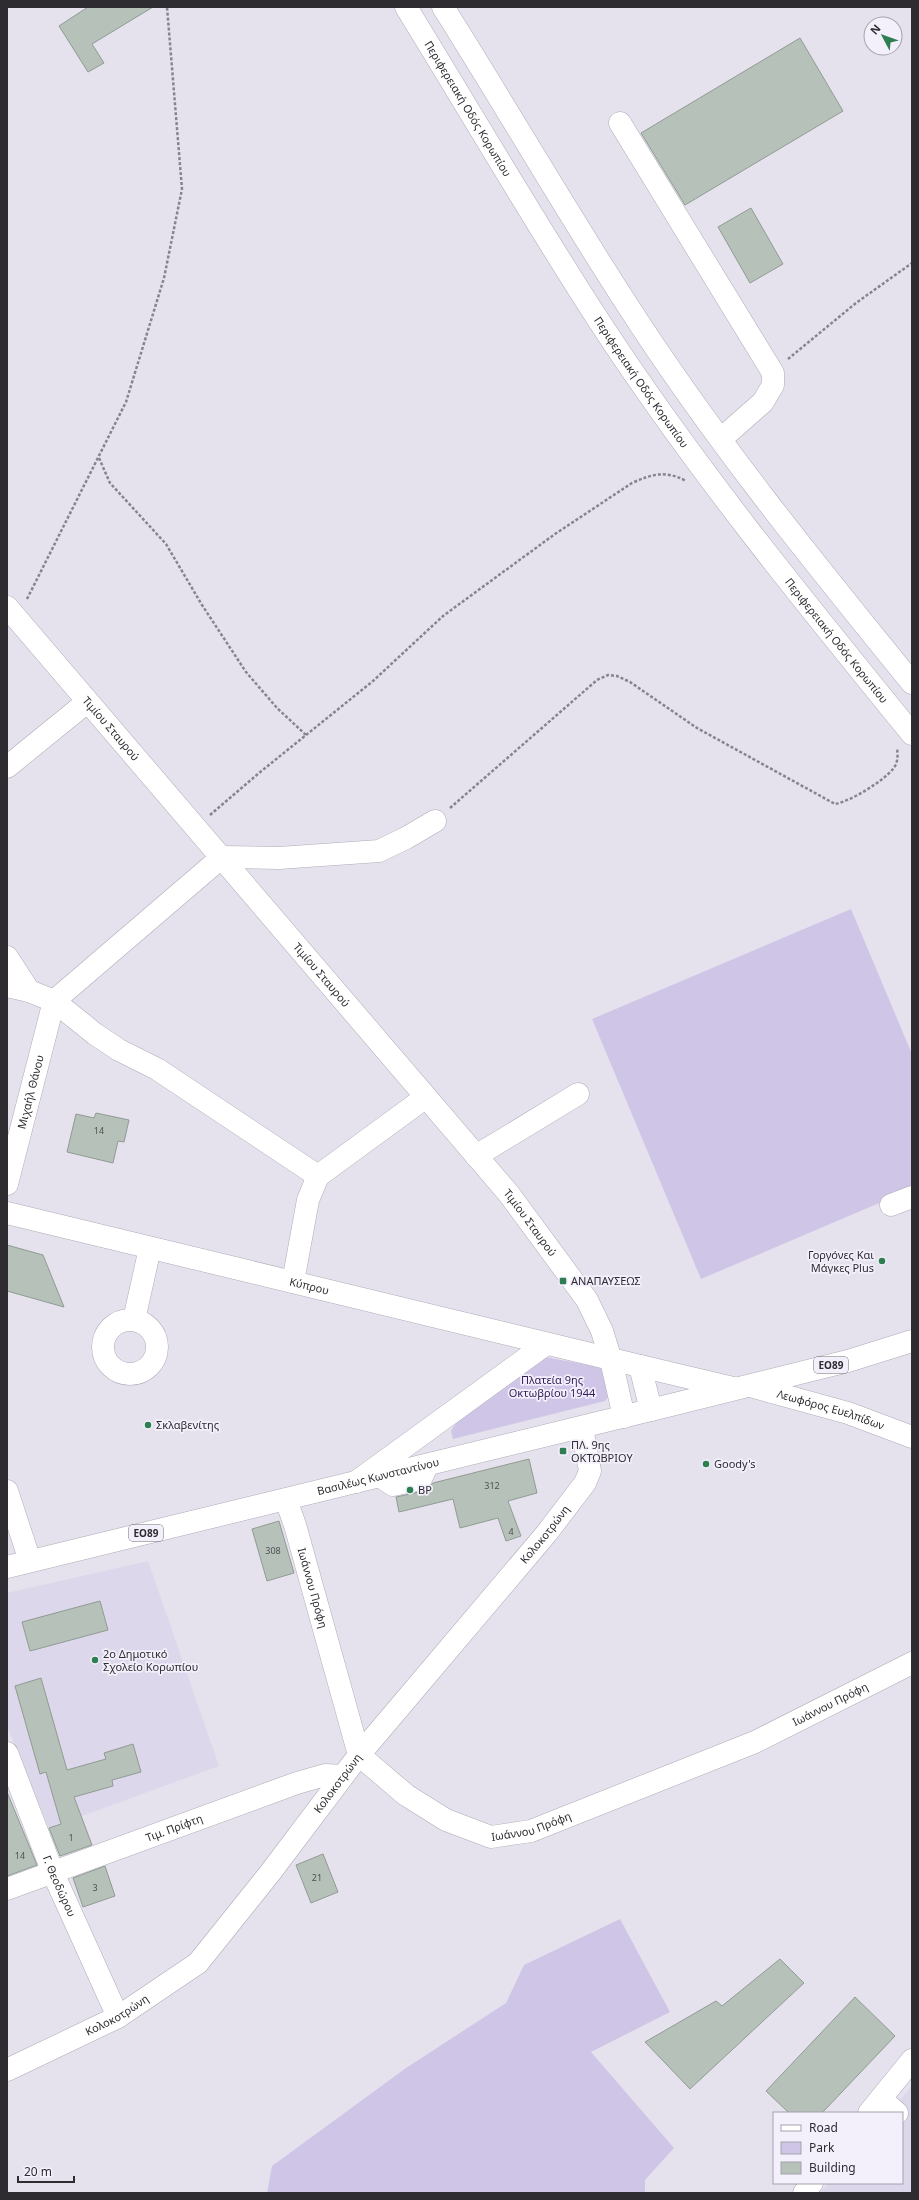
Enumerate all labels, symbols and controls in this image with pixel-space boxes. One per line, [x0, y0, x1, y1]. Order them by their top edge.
north arrow [863, 16, 903, 56]
text: N [866, 21, 884, 37]
street label: Περιφερειακή Οδός Κορωπίου [421, 38, 515, 179]
street label: Περιφερειακή Οδός Κορωπίου [591, 313, 692, 451]
street label: Περιφερειακή Οδός Κορωπίου [782, 575, 892, 706]
street label: Τιμίου Σταυρού [80, 693, 143, 764]
street label: Τιμίου Σταυρού [290, 939, 354, 1010]
street label: Μιχαήλ Θάνου [13, 1053, 47, 1131]
house number: 14 [94, 1124, 104, 1137]
street label: Τιμίου Σταυρού [501, 1185, 560, 1259]
place label: Γοργόνες Και Μάγκες Plus [808, 1247, 874, 1275]
marker: Γοργόνες Και Μάγκες Plus [877, 1256, 887, 1266]
place label: ΑΝΑΠΑΥΣΕΩΣ [571, 1273, 641, 1288]
street label: Κύπρου [288, 1274, 331, 1298]
marker: ΑΝΑΠΑΥΣΕΩΣ [558, 1276, 568, 1286]
road number: ΕΟ89 [814, 1357, 848, 1373]
park label: Πλατεία 9ης Οκτωβρίου 1944 [509, 1372, 596, 1400]
street label: Λεωφόρος Ευελπίδων [775, 1386, 887, 1433]
place label: Σκλαβενίτης [156, 1417, 219, 1432]
marker: Σκλαβενίτης [143, 1420, 153, 1430]
place label: ΠΛ. 9ης ΟΚΤΩΒΡΙΟΥ [571, 1437, 633, 1465]
marker: ΠΛ. 9ης ΟΚΤΩΒΡΙΟΥ [558, 1446, 568, 1456]
street label: Βασιλέως Κωνσταντίνου [315, 1454, 441, 1498]
place label: Goody's [714, 1456, 756, 1471]
marker: Goody's [701, 1459, 711, 1469]
house number: 312 [484, 1479, 500, 1492]
place label: BP [418, 1482, 432, 1497]
marker: BP [405, 1485, 415, 1495]
street label: Κολοκοτρώνη [516, 1502, 572, 1566]
road number: ΕΟ89 [129, 1525, 163, 1541]
house number: 4 [508, 1525, 514, 1538]
house number: 308 [265, 1544, 281, 1557]
street label: Ιωάννου Πρόφη [295, 1546, 331, 1630]
place label: 2ο Δημοτικό Σχολείο Κορωπίου [103, 1646, 198, 1674]
marker: 2ο Δημοτικό Σχολείο Κορωπίου [90, 1655, 100, 1665]
street label: Ιωάννου Πρόφη [790, 1678, 870, 1729]
street label: Κολοκοτρώνη [310, 1750, 365, 1816]
street label: Ιωάννου Πρόφη [490, 1808, 573, 1844]
street label: Τιμ. Πρίφτη [143, 1810, 205, 1845]
house number: 1 [68, 1831, 74, 1844]
house number: 14 [15, 1849, 25, 1862]
street label: Γ. Θεοδώρου [40, 1853, 80, 1919]
house number: 21 [312, 1871, 322, 1884]
house number: 3 [92, 1881, 98, 1894]
street label: Κολοκοτρώνη [83, 1991, 151, 2039]
legend [773, 2112, 903, 2184]
text: Road [809, 2119, 838, 2136]
text: Park [809, 2139, 835, 2156]
scale bar [18, 2158, 74, 2184]
text: Building [809, 2159, 856, 2176]
text: 20 m [24, 2163, 52, 2180]

